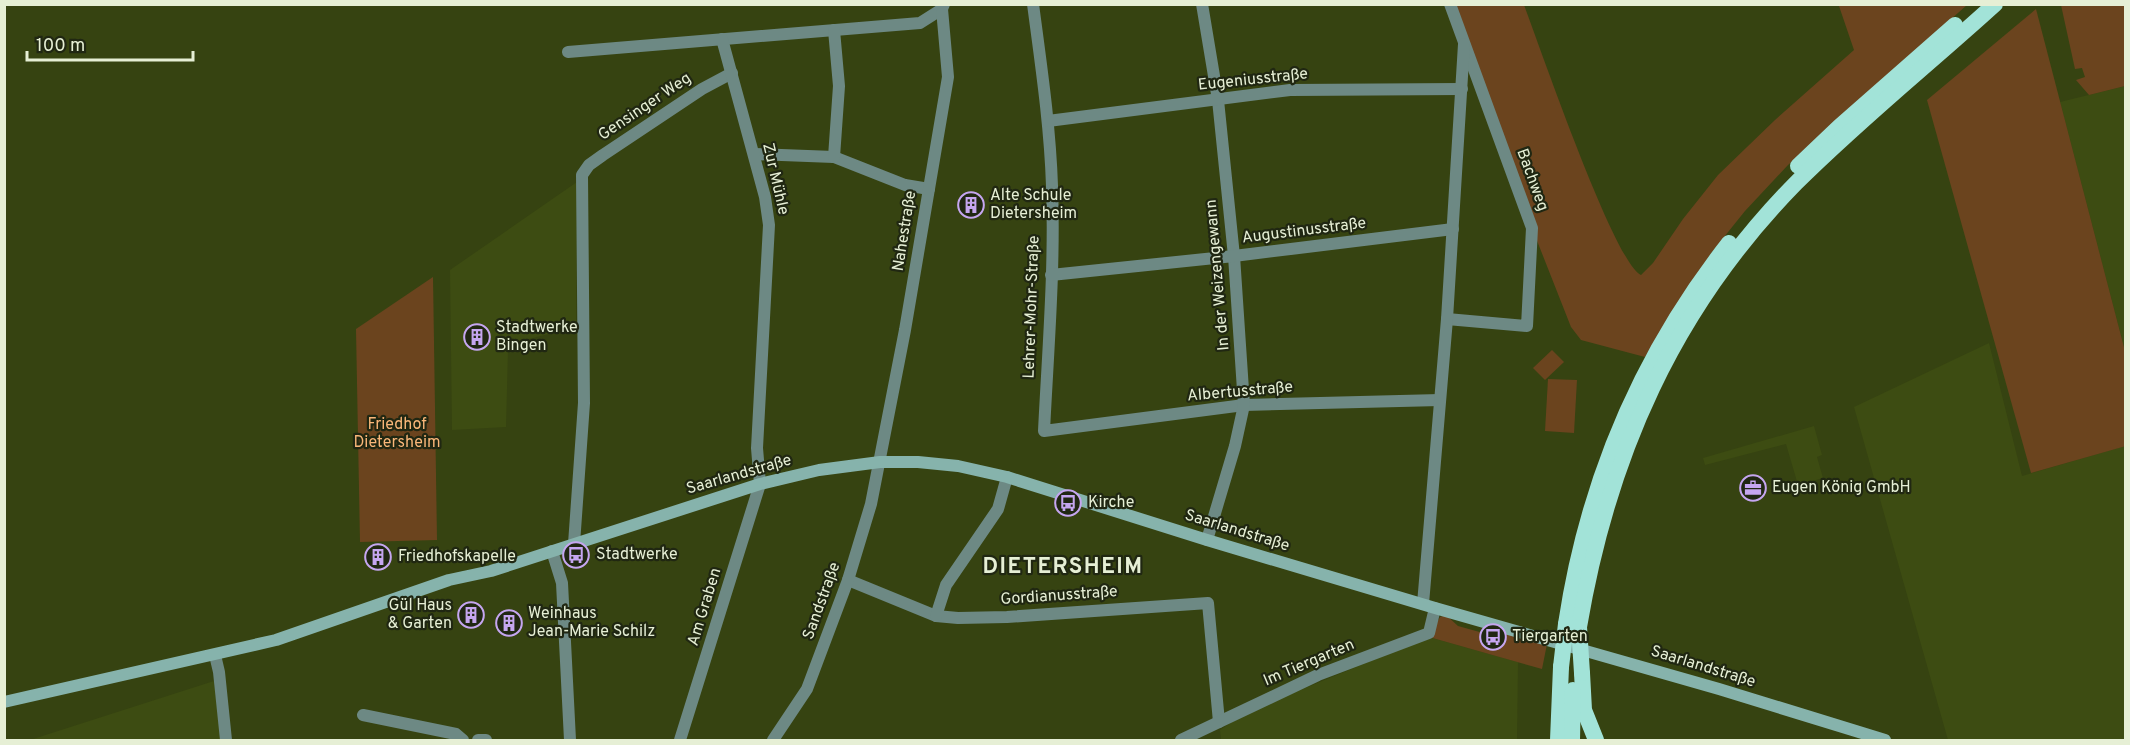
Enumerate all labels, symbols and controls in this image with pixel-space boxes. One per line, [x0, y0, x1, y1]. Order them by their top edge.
scale bar [27, 24, 194, 62]
text: 100 m [36, 35, 85, 58]
street label: Eugeniusstraße [1197, 64, 1309, 96]
street label: Gensinger Weg [595, 69, 695, 145]
street label: Zur Mühle [757, 141, 793, 217]
street label: Bachweg [1511, 146, 1553, 214]
place label: Alte Schule Dietersheim [990, 186, 1077, 224]
street label: Nahestraße [889, 189, 921, 273]
building icon: Alte Schule Dietersheim [956, 190, 986, 220]
street label: In der Weizengewann [1201, 198, 1235, 352]
street label: Augustinusstraße [1241, 213, 1367, 249]
street label: Lehrer-Mohr-Straße [1020, 235, 1044, 379]
place label: Stadtwerke Bingen [496, 318, 578, 356]
building icon: Stadtwerke Bingen [462, 322, 492, 352]
street label: Albertusstraße [1186, 377, 1294, 407]
park label: Friedhof Dietersheim [353, 415, 441, 453]
street label: Saarlandstraße [684, 450, 794, 500]
office icon: Eugen König GmbH [1738, 473, 1768, 503]
place label: Eugen König GmbH [1772, 478, 1911, 498]
bus stop icon: Kirche [1053, 488, 1083, 518]
place label: Kirche [1088, 493, 1134, 513]
street label: Saarlandstraße [1182, 506, 1292, 556]
bus stop icon: Stadtwerke [561, 540, 591, 570]
building icon: Friedhofskapelle [363, 542, 393, 572]
place label: Stadtwerke [596, 545, 678, 565]
place label: Friedhofskapelle [398, 547, 516, 567]
district label: DIETERSHEIM [982, 554, 1144, 581]
street label: Sandstraße [799, 560, 845, 642]
street label: Am Graben [684, 566, 726, 648]
street label: Gordianusstraße [1000, 582, 1118, 610]
place label: Gül Haus & Garten [388, 596, 452, 634]
building icon: Gül Haus & Garten [456, 600, 486, 630]
place label: Weinhaus Jean-Marie Schilz [528, 604, 655, 642]
building icon: Weinhaus Jean-Marie Schilz [494, 608, 524, 638]
bus stop icon: Tiergarten [1478, 622, 1508, 652]
place label: Tiergarten [1512, 627, 1588, 647]
street label: Im Tiergarten [1260, 635, 1358, 691]
street label: Saarlandstraße [1648, 642, 1758, 692]

